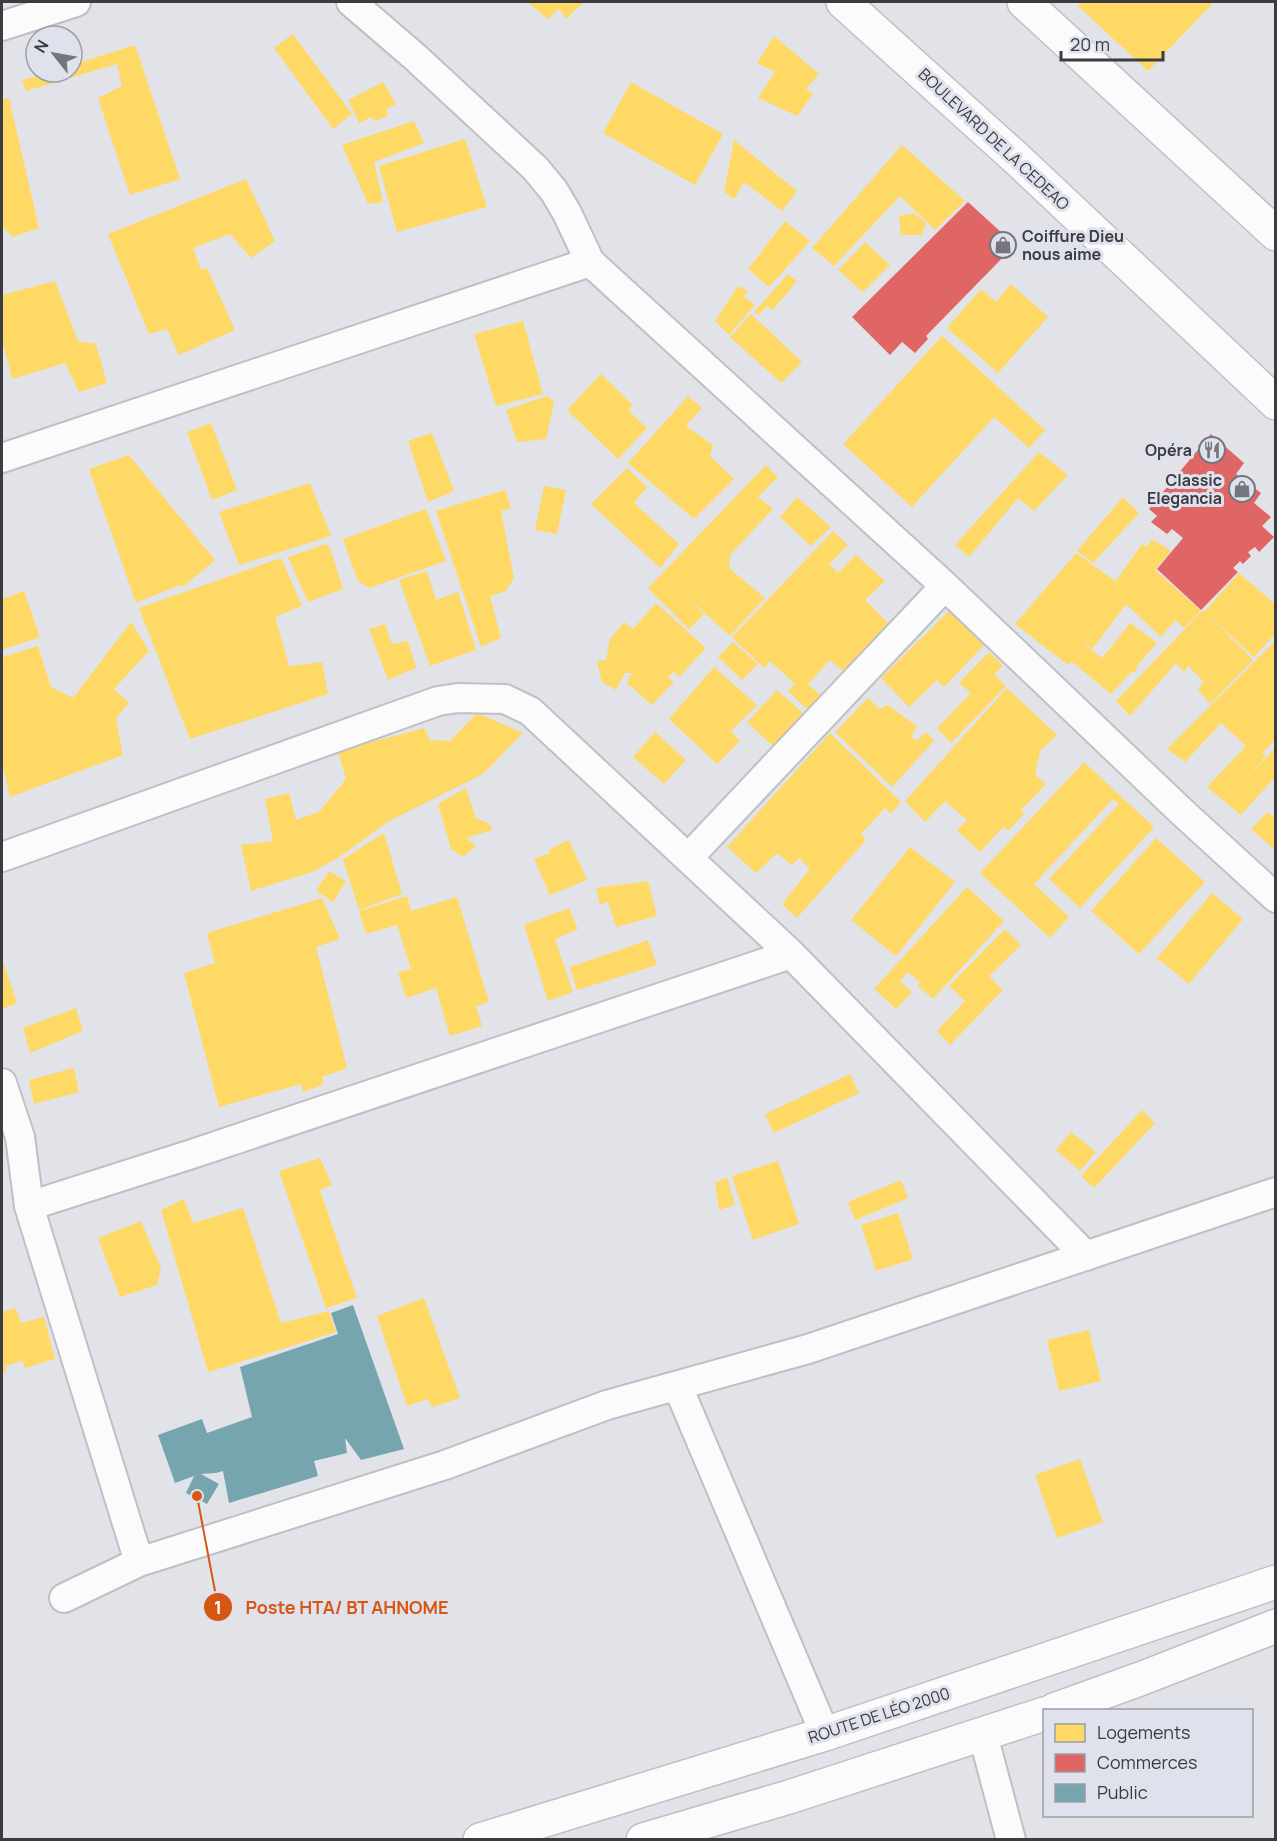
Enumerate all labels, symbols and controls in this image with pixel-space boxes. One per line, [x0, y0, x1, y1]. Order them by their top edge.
north arrow [24, 24, 84, 84]
scale bar [1061, 24, 1163, 62]
text: 20 m [1070, 32, 1110, 56]
text: N [29, 36, 54, 57]
street label: BOULEVARD DE LA CEDEAO [914, 63, 1075, 215]
place label: Coiffure Dieu nous aime [1022, 225, 1124, 265]
shop icon: Coiffure Dieu nous aime [988, 230, 1018, 260]
restaurant icon: Opéra [1197, 435, 1227, 465]
place label: Opéra [1145, 439, 1192, 461]
place label: Classic Elegancia [1147, 469, 1222, 509]
shop icon: Classic Elegancia [1227, 474, 1257, 504]
callout: Poste HTA/ BT AHNOME [203, 1589, 461, 1625]
text: 1 [214, 1595, 222, 1619]
text: Poste HTA/ BT AHNOME [245, 1595, 449, 1619]
street label: ROUTE DE LÉO 2000 [805, 1682, 953, 1748]
legend [1043, 1709, 1253, 1817]
text: Logements [1097, 1720, 1191, 1744]
text: Commerces [1097, 1750, 1198, 1774]
text: Public [1097, 1780, 1148, 1804]

